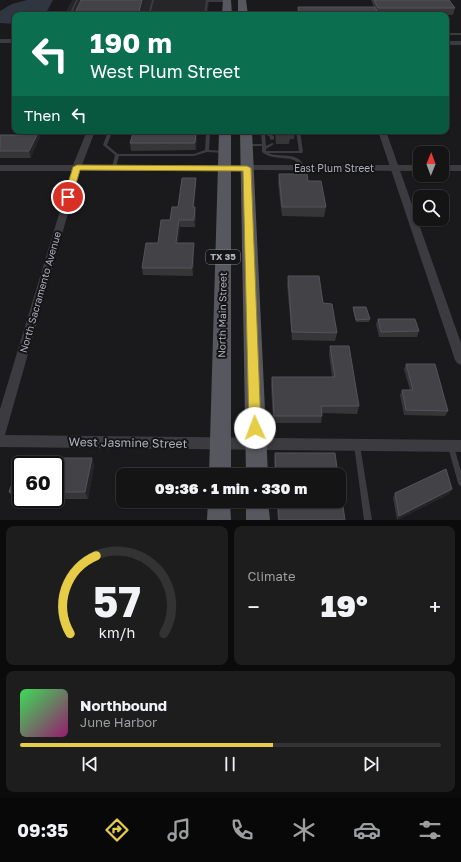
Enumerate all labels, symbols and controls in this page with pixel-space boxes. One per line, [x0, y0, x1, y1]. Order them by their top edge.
text: 190 m [90, 26, 172, 59]
icon: left [24, 28, 76, 80]
text: West Plum Street [90, 60, 240, 82]
icon: left [68, 104, 90, 126]
text: Then [24, 106, 60, 124]
north arrow [413, 146, 449, 182]
map controls [413, 146, 449, 226]
street label: East Plum Street [294, 162, 374, 174]
pin [51, 180, 85, 214]
icon: arrive [57, 186, 79, 208]
button: search [413, 190, 449, 226]
street label: North Sacramento Avenue [17, 230, 63, 354]
road number: TX 35 [206, 250, 240, 264]
street label: North Main Street [215, 272, 229, 358]
position arrow [234, 407, 276, 449]
street label: West Jasmine Street [69, 434, 188, 451]
speed limit sign: 60 [12, 456, 64, 508]
text: 09:36 · 1 min · 330 m [155, 479, 307, 497]
text: Climate [248, 568, 295, 584]
text: 57 [93, 575, 141, 625]
text: 19° [321, 588, 368, 624]
text: − [248, 593, 260, 620]
text: + [429, 593, 441, 620]
text: km/h [99, 623, 135, 640]
text: Northbound [80, 696, 167, 714]
text: June Harbor [80, 714, 157, 730]
icon: previous [79, 753, 101, 775]
icon: pause [219, 753, 241, 775]
icon: next [360, 753, 382, 775]
icon: directions [103, 816, 131, 844]
icon: music [165, 816, 193, 844]
icon: phone [228, 816, 256, 844]
icon: climate [290, 816, 318, 844]
icon: car [353, 816, 381, 844]
icon: filters [416, 816, 444, 844]
text: 09:35 [17, 819, 68, 841]

